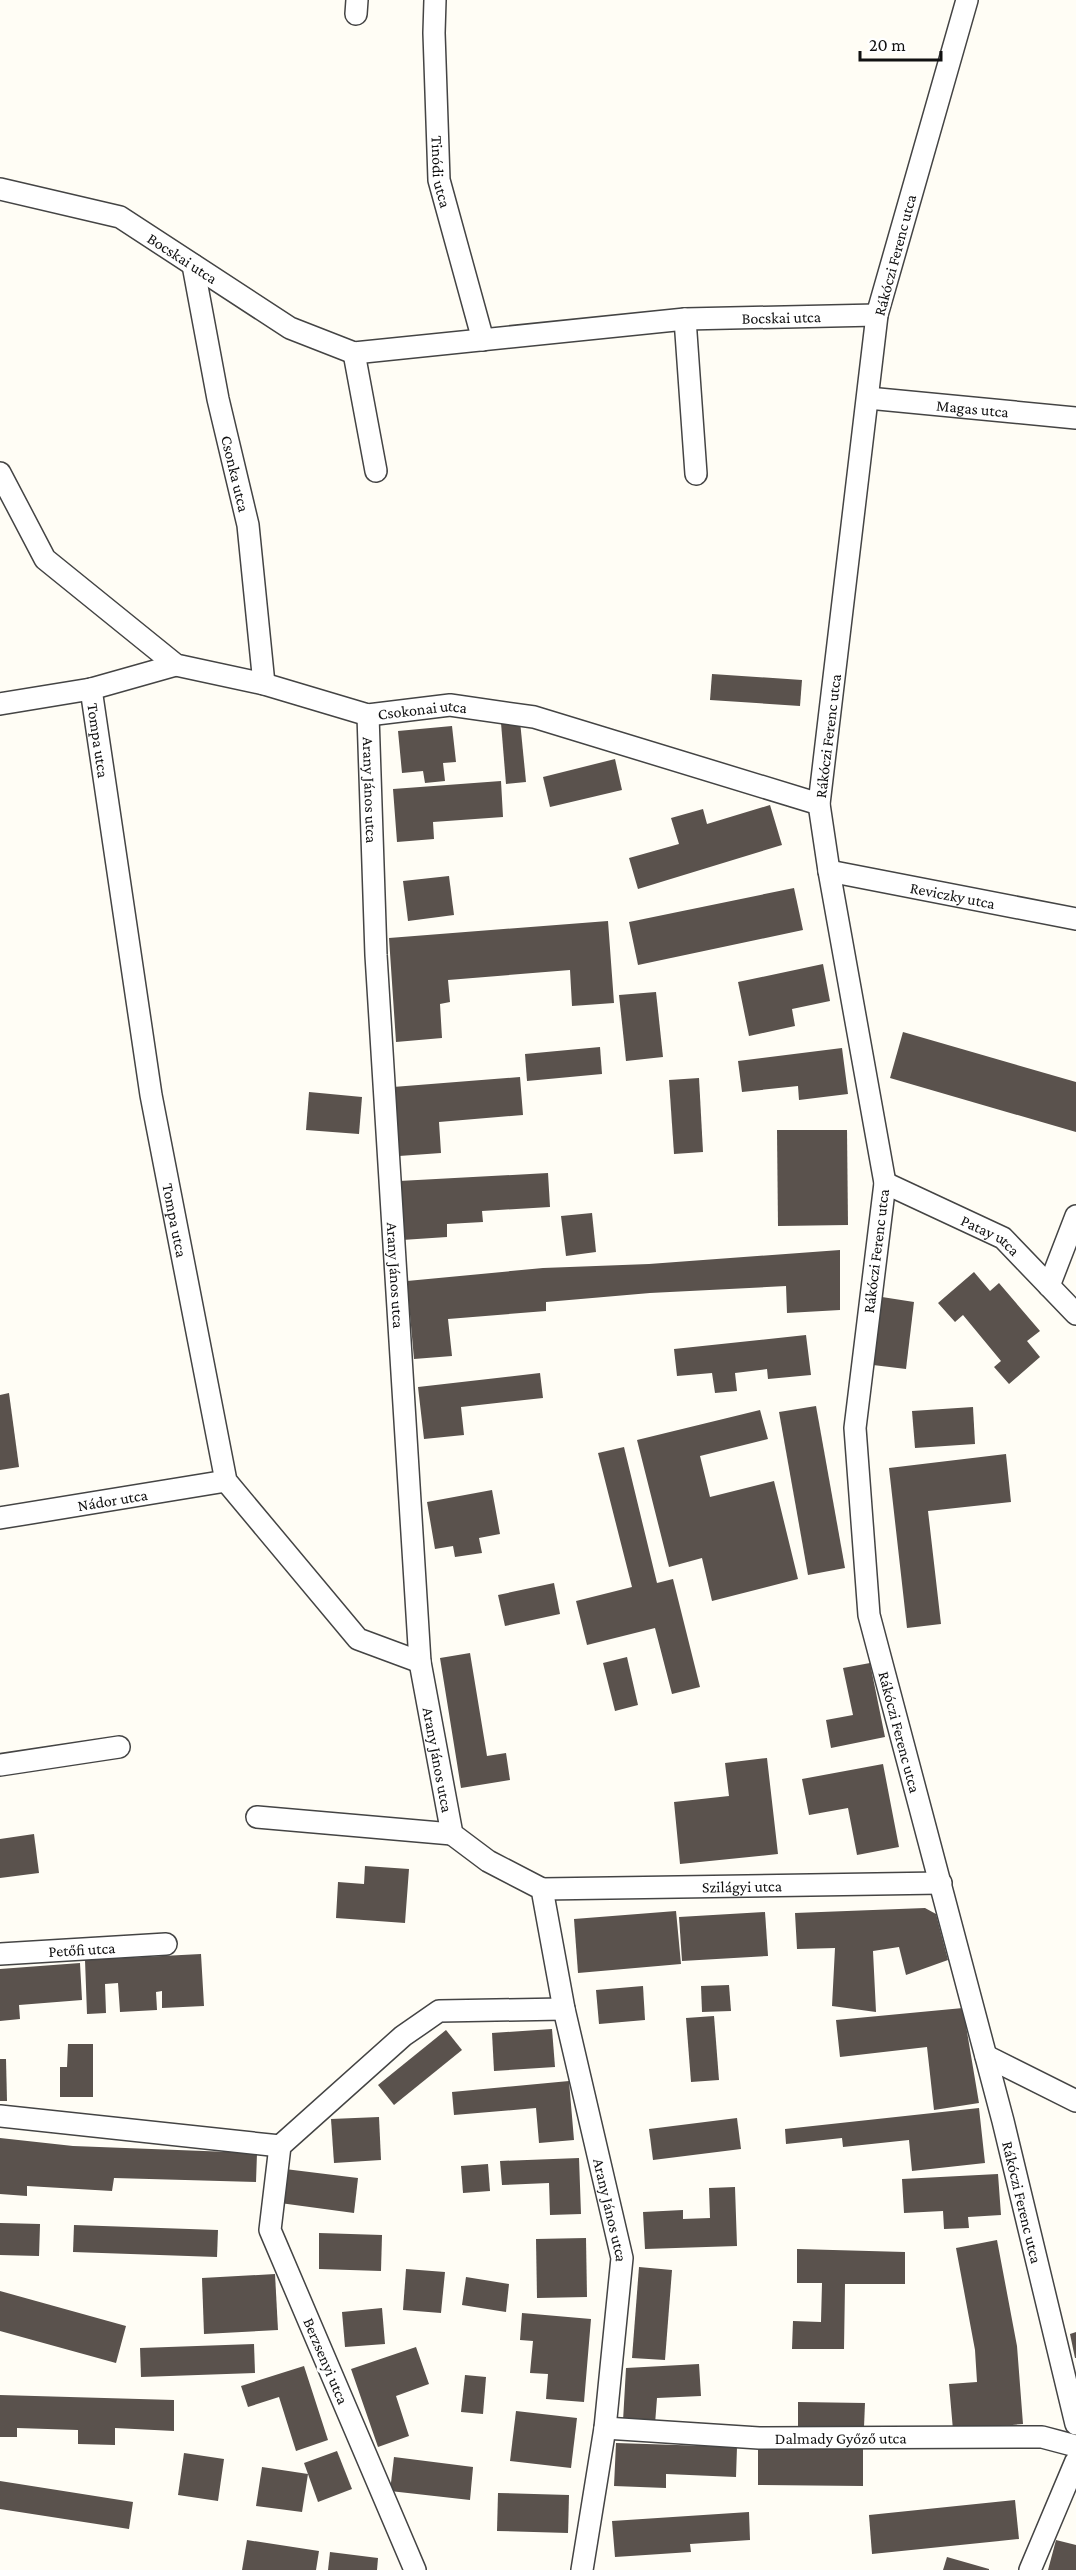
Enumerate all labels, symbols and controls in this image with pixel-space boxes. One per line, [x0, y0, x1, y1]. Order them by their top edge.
scale bar [860, 24, 941, 62]
text: 20 m [869, 35, 906, 55]
street label: Tinódi utca [429, 135, 455, 210]
street label: Rákóczi Ferenc utca [871, 192, 920, 318]
street label: Bocskai utca [145, 229, 221, 287]
street label: Bocskai utca [741, 308, 822, 326]
street label: Magas utca [935, 396, 1010, 420]
street label: Csonka utca [218, 434, 253, 514]
street label: Rákóczi Ferenc utca [812, 672, 844, 799]
street label: Csokonai utca [377, 696, 469, 722]
street label: Tompa utca [85, 702, 113, 780]
street label: Arany János utca [360, 736, 381, 844]
street label: Reviczky utca [909, 878, 997, 912]
street label: Tompa utca [160, 1182, 191, 1259]
street label: Rákóczi Ferenc utca [860, 1187, 892, 1314]
street label: Patay utca [959, 1211, 1024, 1259]
street label: Arany János utca [384, 1222, 408, 1330]
street label: Nádor utca [76, 1485, 149, 1514]
street label: Rákóczi Ferenc utca [876, 1669, 924, 1795]
street label: Arany János utca [420, 1706, 456, 1814]
street label: Szilágyi utca [702, 1877, 783, 1896]
street label: Petőfi utca [48, 1939, 116, 1960]
street label: Rákóczi Ferenc utca [1000, 2139, 1046, 2266]
street label: Arany János utca [591, 2157, 631, 2264]
street label: Berzsenyi utca [299, 2315, 352, 2408]
street label: Dalmady Győző utca [775, 2429, 907, 2447]

